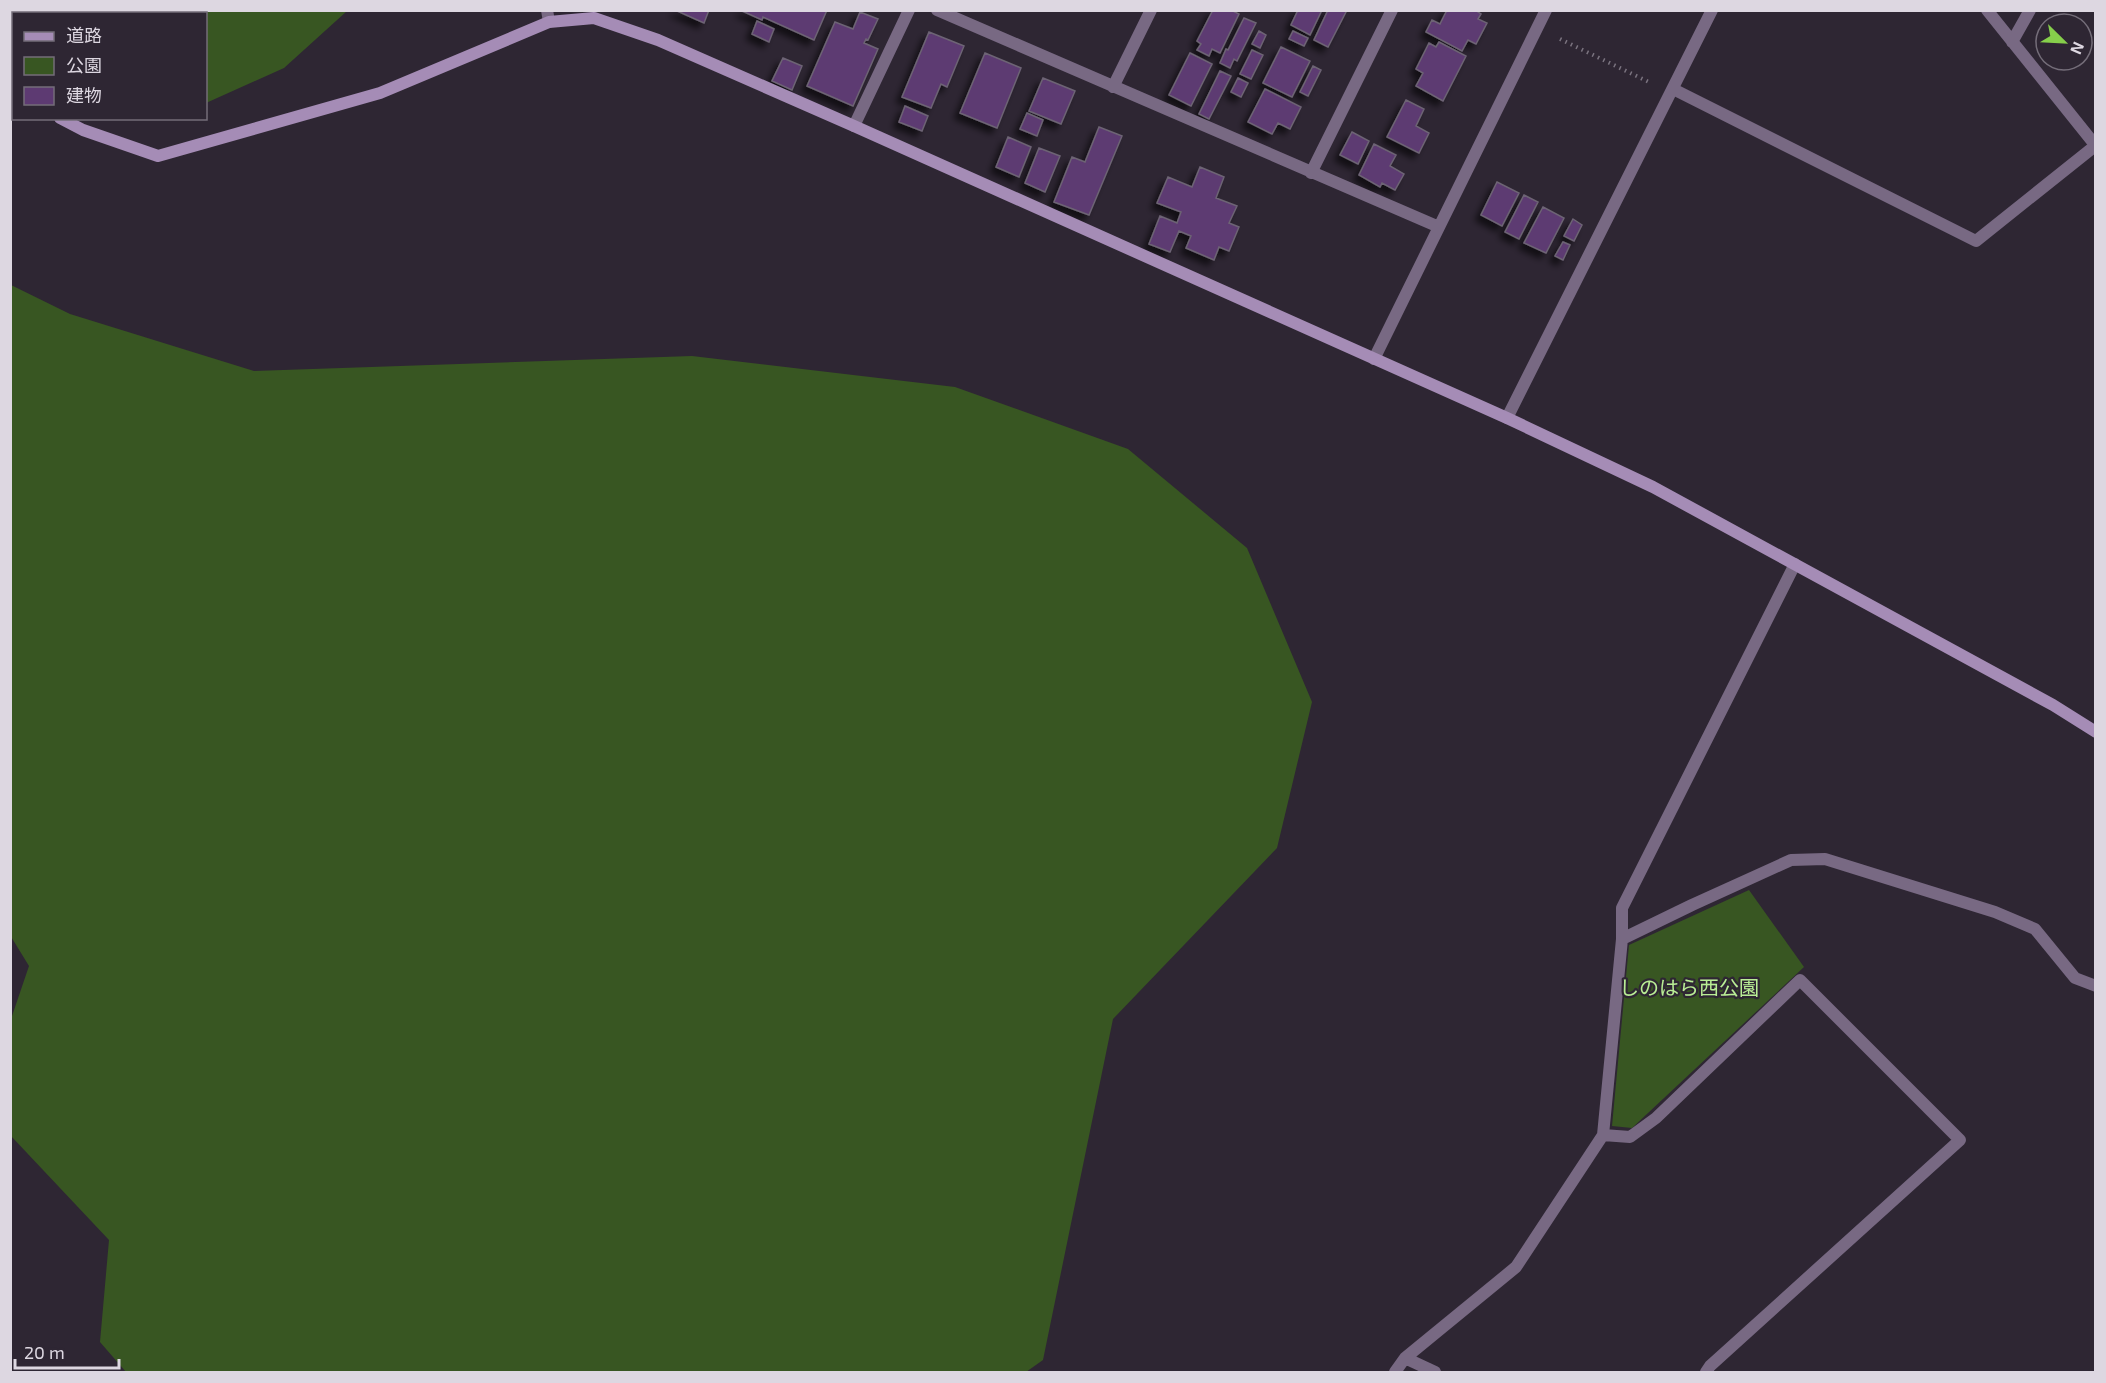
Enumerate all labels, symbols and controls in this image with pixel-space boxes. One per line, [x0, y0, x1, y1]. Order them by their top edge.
legend [12, 12, 207, 120]
north arrow [2034, 12, 2094, 72]
text: 道路 [66, 24, 102, 46]
text: N [2067, 39, 2089, 57]
text: 公園 [66, 54, 102, 76]
text: 建物 [66, 84, 102, 106]
park label: しのはら西公園 [1619, 975, 1759, 999]
scale bar [15, 1332, 118, 1370]
text: 20 m [24, 1341, 65, 1363]

